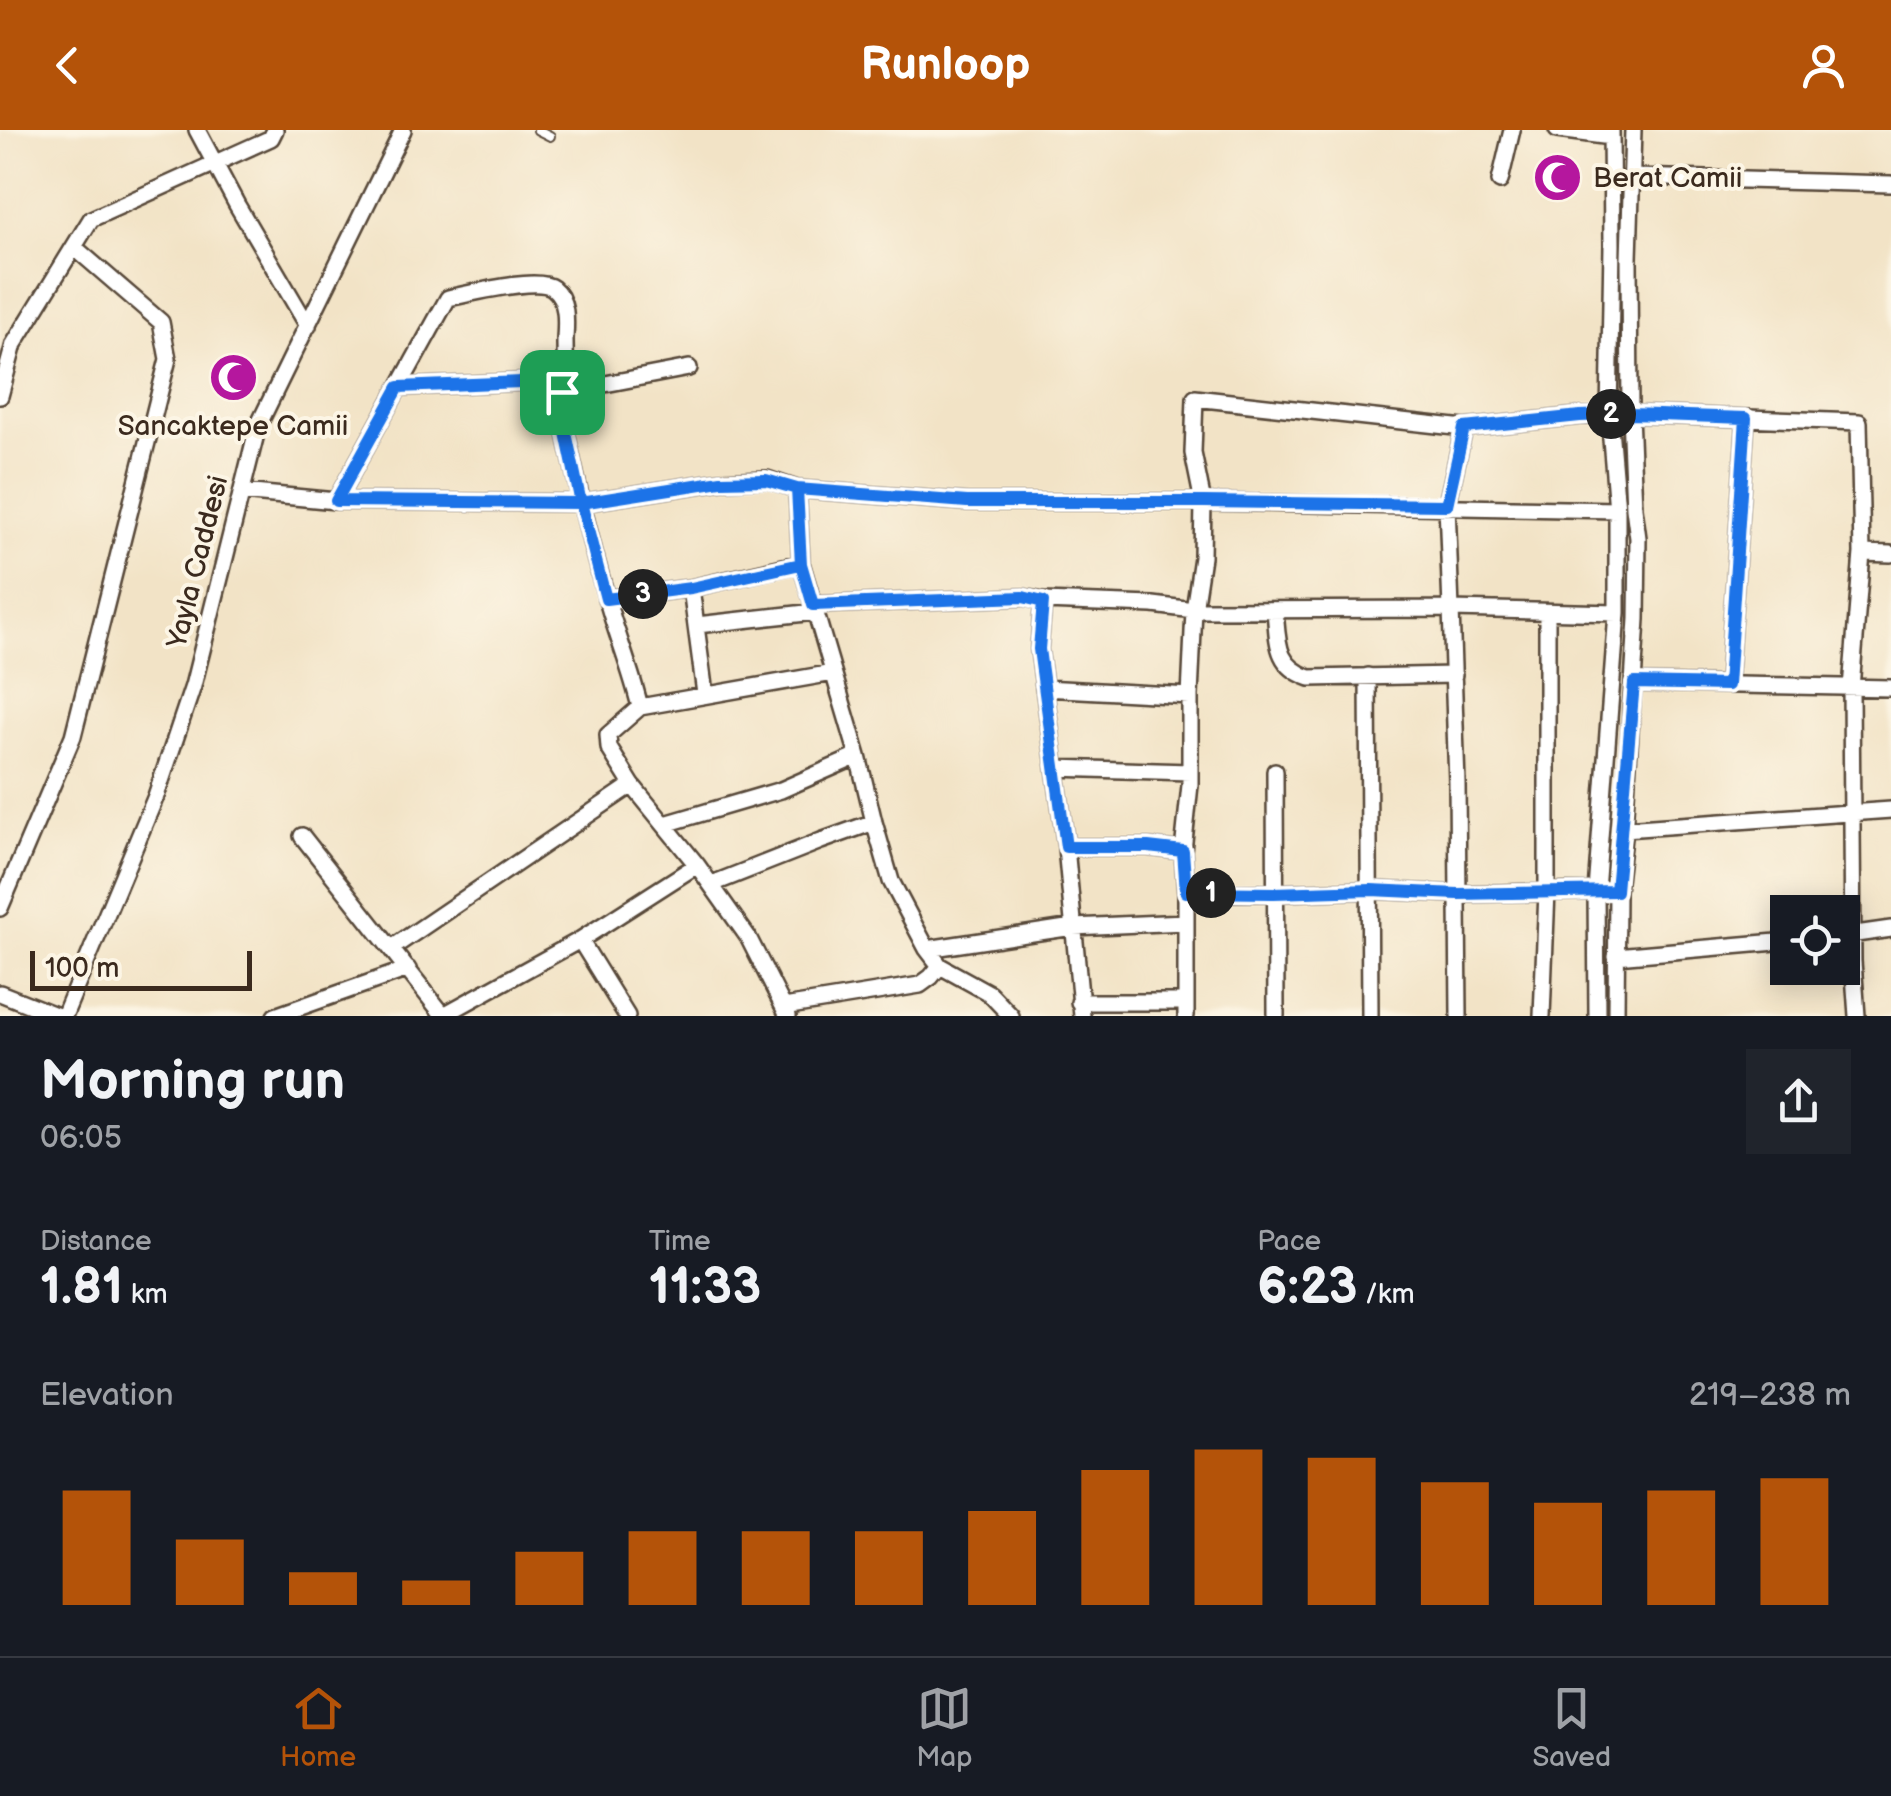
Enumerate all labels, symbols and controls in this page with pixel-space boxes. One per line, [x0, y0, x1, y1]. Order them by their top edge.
icon: back [40, 38, 95, 93]
text: Runloop [861, 38, 1030, 93]
icon: person [1796, 38, 1851, 93]
mosque icon: Berat Camii [1532, 152, 1584, 204]
place label: Berat Camii [1593, 162, 1742, 195]
pin [520, 350, 605, 435]
mosque icon: Sancaktepe Camii [207, 352, 259, 404]
icon: arrive [535, 365, 590, 420]
pin: 2 [1586, 389, 1636, 439]
text: 2 [1603, 397, 1619, 430]
place label: Sancaktepe Camii [118, 410, 348, 443]
street label: Yayla Caddesi [160, 472, 235, 653]
pin: 3 [618, 569, 668, 619]
text: 3 [635, 577, 651, 610]
pin: 1 [1186, 868, 1236, 918]
text: 1 [1205, 876, 1217, 909]
map controls [1770, 895, 1860, 985]
button: locate [1770, 895, 1860, 985]
scale bar [30, 946, 252, 990]
text: 100 m [45, 952, 119, 985]
text: Morning run [40, 1048, 345, 1115]
button: share [1746, 1049, 1851, 1154]
text: 06:05 [40, 1119, 122, 1158]
text: Distance [40, 1225, 152, 1258]
text: Time [649, 1225, 711, 1258]
text: Pace [1257, 1225, 1321, 1258]
text: 1.81 [40, 1258, 123, 1318]
text: 11:33 [649, 1258, 761, 1318]
text: 6:23 [1257, 1258, 1358, 1318]
text: km [123, 1278, 168, 1311]
text: /km [1358, 1278, 1415, 1311]
text: Elevation [40, 1376, 173, 1415]
text: 219–238 m [1689, 1376, 1851, 1415]
tab: Home [280, 1681, 356, 1774]
tab: Map [916, 1681, 972, 1774]
tab: Saved [1532, 1681, 1611, 1774]

